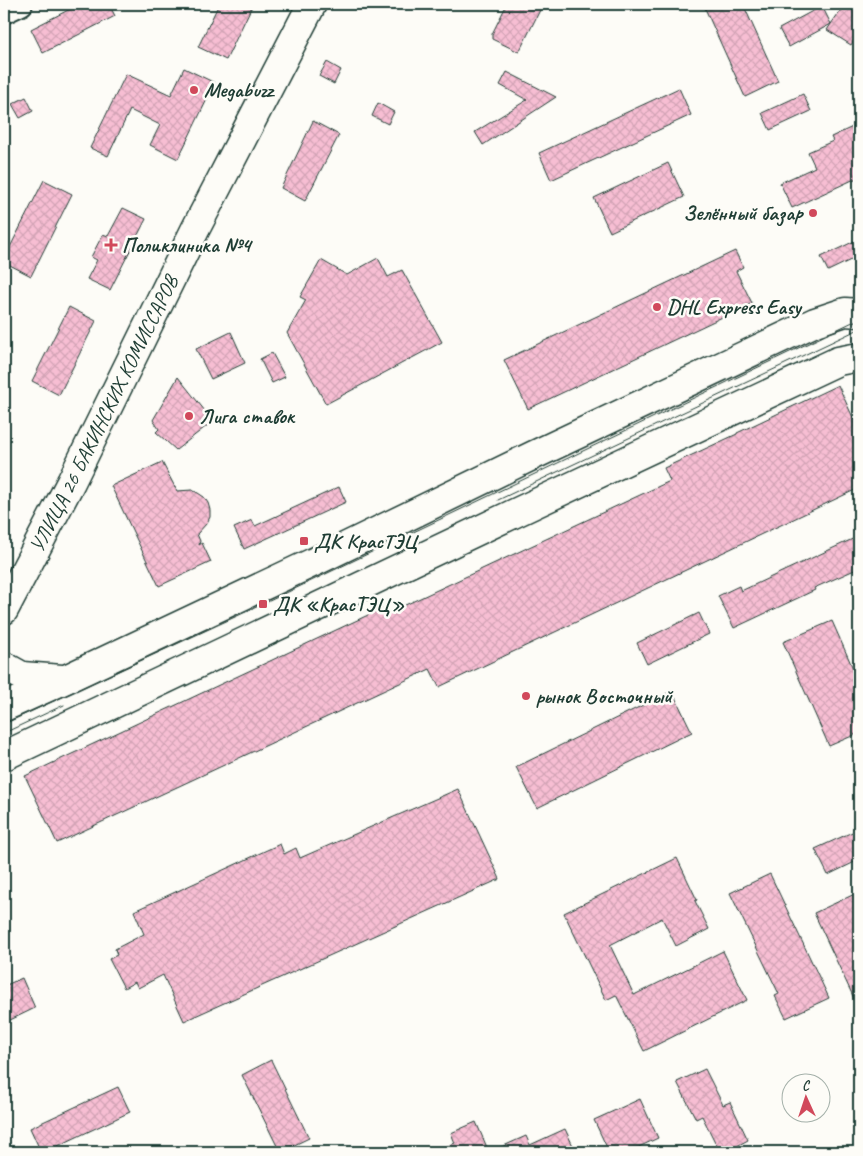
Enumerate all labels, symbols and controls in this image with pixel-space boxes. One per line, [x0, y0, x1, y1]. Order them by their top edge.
place label: Megabuzz [204, 77, 275, 103]
marker: Megabuzz [188, 84, 200, 96]
place label: Зелённый базар [683, 200, 804, 227]
marker: Зелённый базар [807, 207, 819, 219]
place label: Поликлиника №4 [122, 232, 253, 258]
marker: Поликлиника №4 [104, 238, 118, 252]
street label: УЛИЦА 26 БАКИНСКИХ КОМИССАРОВ [24, 269, 185, 556]
place label: DHL Express Easy [667, 294, 802, 320]
marker: DHL Express Easy [651, 301, 663, 313]
place label: Лига ставок [199, 403, 296, 429]
marker: Лига ставок [183, 410, 195, 422]
place label: ДК КрасТЭЦ [314, 528, 420, 554]
marker: ДК КрасТЭЦ [298, 535, 310, 547]
place label: ДК «КрасТЭЦ» [273, 591, 404, 617]
marker: ДК «КрасТЭЦ» [257, 598, 269, 610]
place label: рынок Восточный [536, 683, 674, 709]
marker: рынок Восточный [520, 690, 532, 702]
north arrow [780, 1074, 830, 1124]
text: С [801, 1077, 811, 1094]

